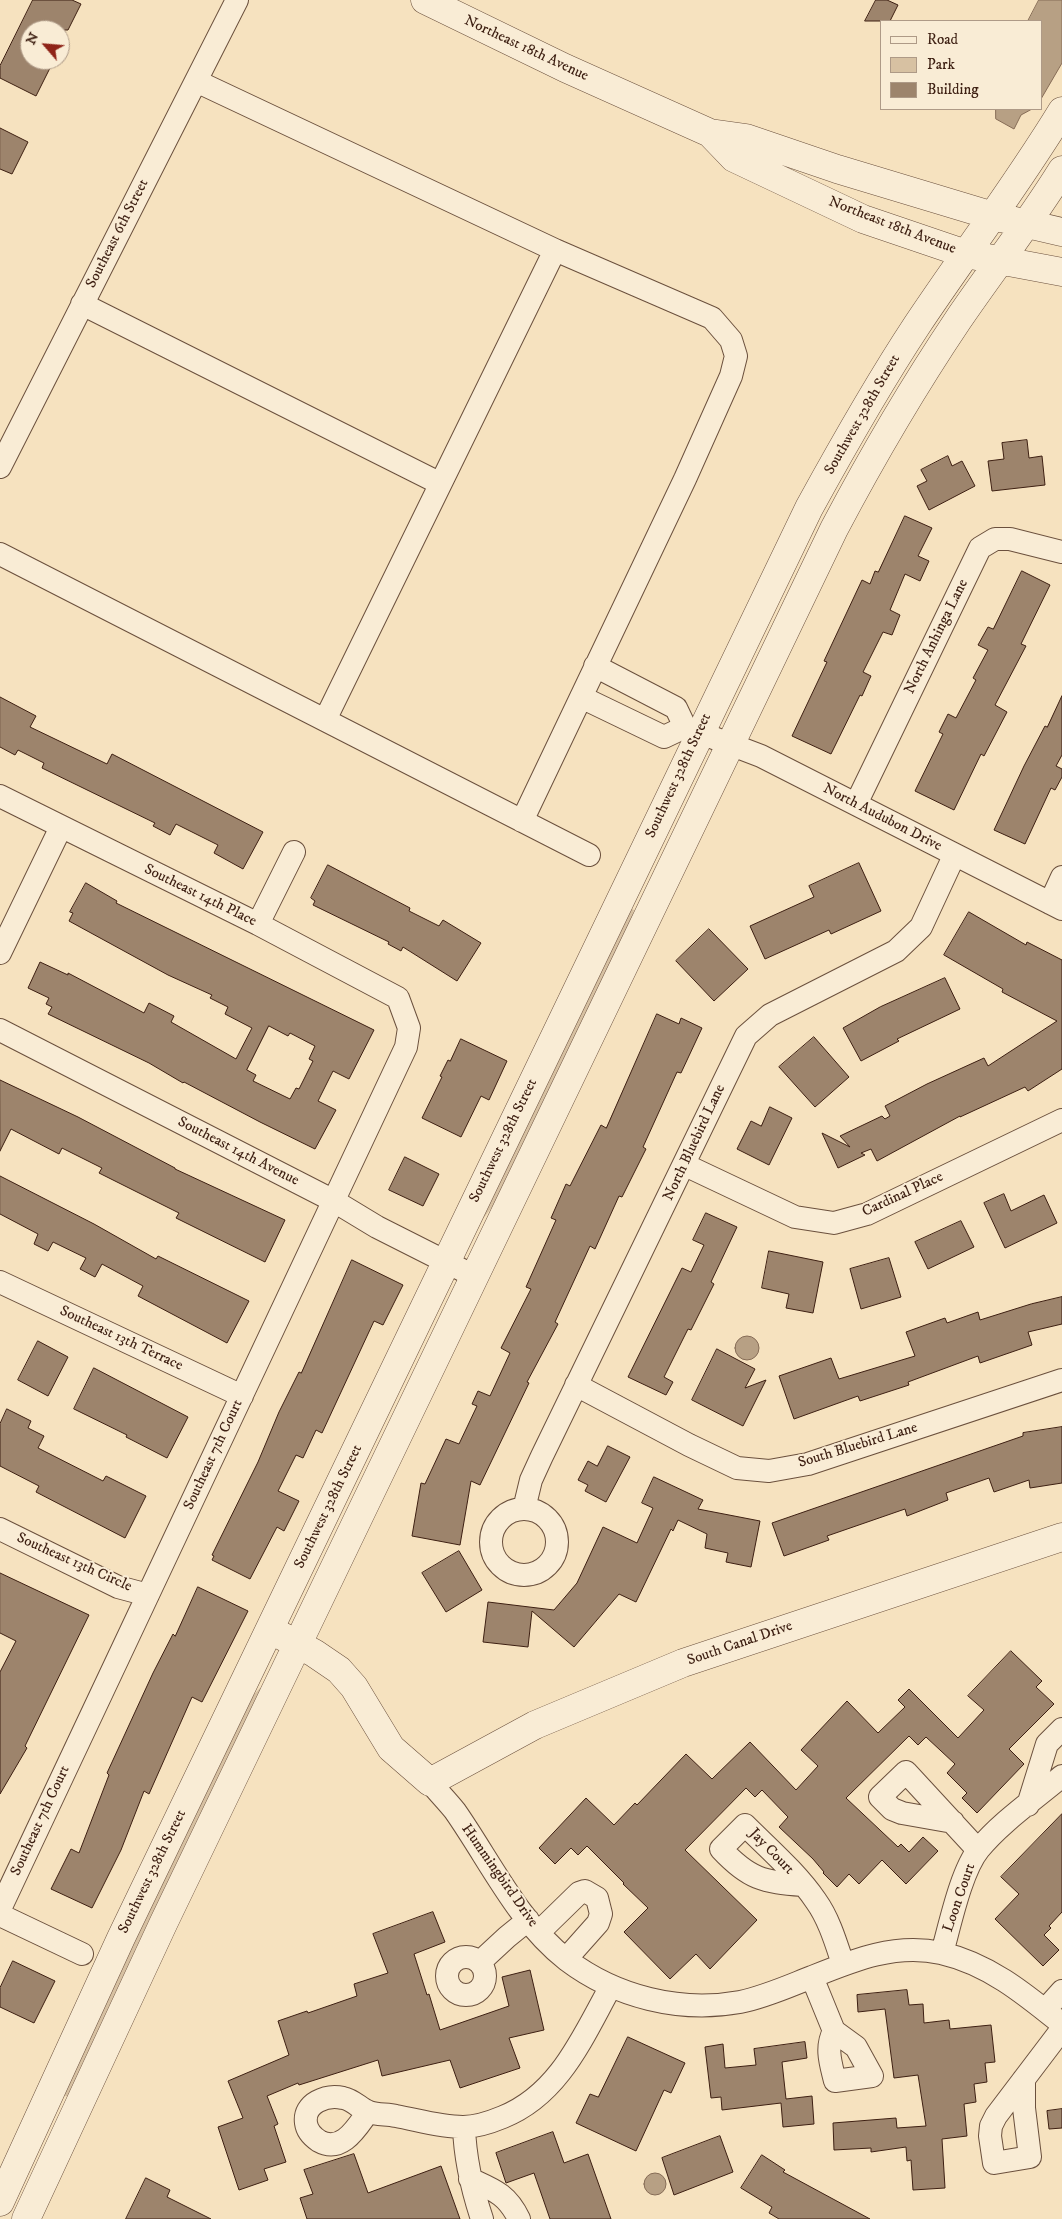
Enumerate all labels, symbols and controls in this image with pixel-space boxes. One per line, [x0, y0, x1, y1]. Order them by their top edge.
street label: Northeast 18th Avenue [461, 12, 591, 86]
north arrow [20, 20, 70, 70]
legend [880, 20, 1042, 110]
text: N [22, 29, 43, 48]
text: Road [927, 30, 958, 49]
text: Park [927, 55, 955, 74]
text: Building [927, 80, 979, 99]
street label: Southeast 6th Street [83, 177, 153, 291]
street label: Northeast 18th Avenue [826, 193, 958, 259]
street label: Southwest 328th Street [821, 352, 905, 478]
street label: North Anhinga Lane [901, 577, 973, 697]
street label: Southwest 328th Street [642, 711, 716, 841]
street label: North Audubon Drive [820, 780, 944, 856]
street label: Southeast 14th Place [141, 861, 259, 931]
street label: Southwest 328th Street [466, 1076, 542, 1206]
street label: North Bluebird Lane [660, 1082, 730, 1204]
street label: Southeast 14th Avenue [174, 1114, 302, 1190]
street label: Cardinal Place [860, 1168, 946, 1222]
street label: Southeast 13th Terrace [57, 1303, 185, 1375]
street label: Southeast 7th Court [181, 1397, 247, 1513]
street label: South Bluebird Lane [796, 1419, 920, 1473]
street label: Southwest 328th Street [291, 1442, 367, 1572]
street label: Southeast 13th Circle [14, 1530, 134, 1596]
street label: South Canal Drive [685, 1618, 795, 1670]
street label: Southeast 7th Court [8, 1763, 74, 1879]
street label: Southwest 328th Street [115, 1807, 191, 1937]
street label: Hummingbird Drive [457, 1821, 541, 1931]
street label: Jay Court [745, 1825, 797, 1879]
street label: Loon Court [940, 1861, 980, 1935]

